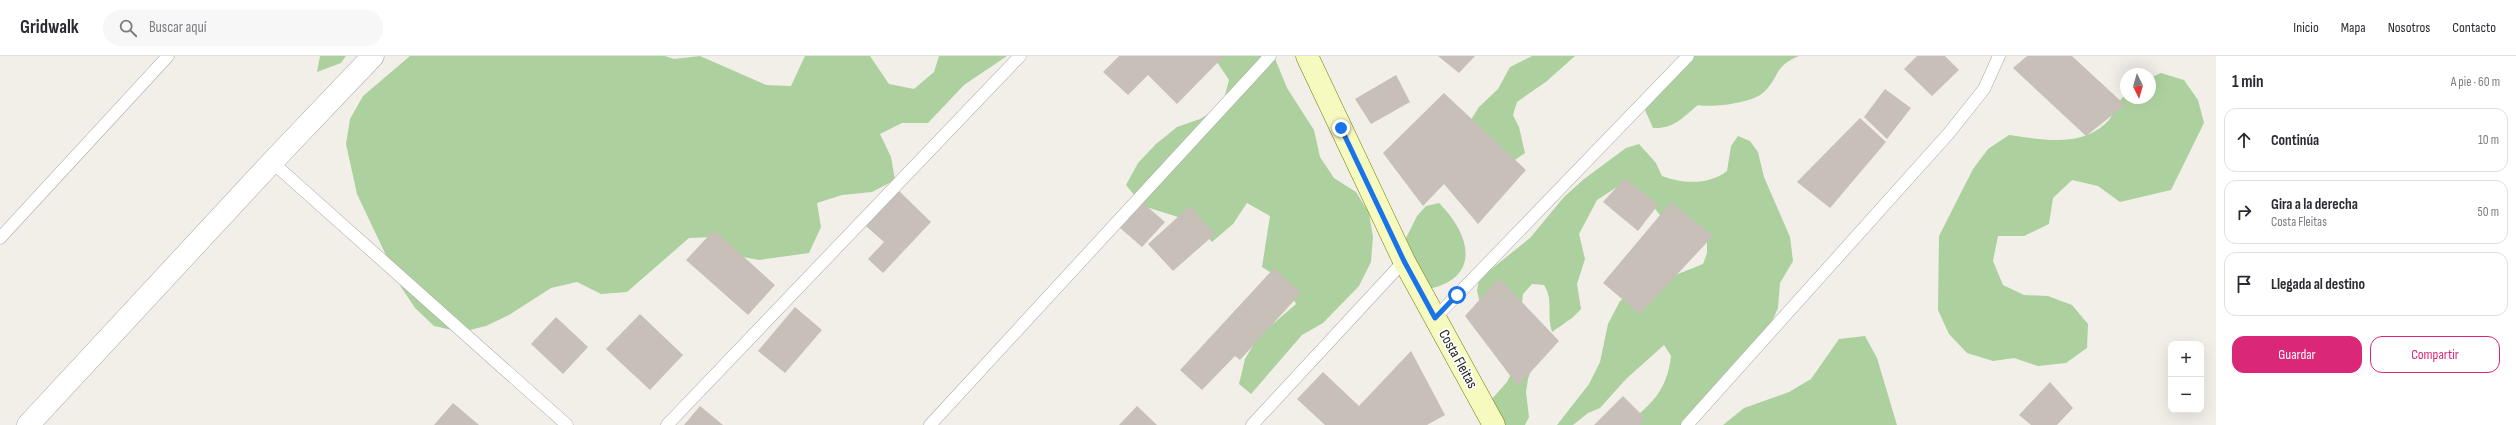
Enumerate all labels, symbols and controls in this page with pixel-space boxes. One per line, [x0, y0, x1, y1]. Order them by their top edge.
search box [103, 10, 383, 46]
text: Gridwalk [20, 16, 79, 39]
icon: search [117, 17, 139, 39]
text: Buscar aquí [149, 18, 207, 37]
text: Inicio [2293, 19, 2319, 36]
text: Mapa [2341, 19, 2366, 36]
text: Nosotros [2388, 19, 2430, 36]
text: Contacto [2452, 19, 2496, 36]
north arrow [2120, 68, 2156, 104]
text: 1 min [2232, 72, 2264, 92]
text: A pie · 60 m [2451, 74, 2500, 90]
route end [1332, 119, 1350, 137]
icon: ahead [2233, 129, 2255, 151]
text: Continúa [2271, 131, 2319, 150]
text: 10 m [2478, 132, 2499, 148]
text: Gira a la derecha [2271, 195, 2358, 214]
icon: right [2233, 201, 2255, 223]
text: 50 m [2478, 204, 2499, 220]
text: Costa Fleitas [2271, 214, 2327, 230]
icon: arrive [2233, 273, 2255, 295]
text: Llegada al destino [2271, 275, 2365, 294]
route start [1448, 286, 1466, 304]
street label: Costa Fleitas [1434, 326, 1482, 392]
button: Guardar [2232, 336, 2362, 373]
button: Compartir [2370, 336, 2500, 373]
map controls [2168, 341, 2204, 413]
button: + [2168, 341, 2204, 377]
button: − [2168, 377, 2204, 413]

